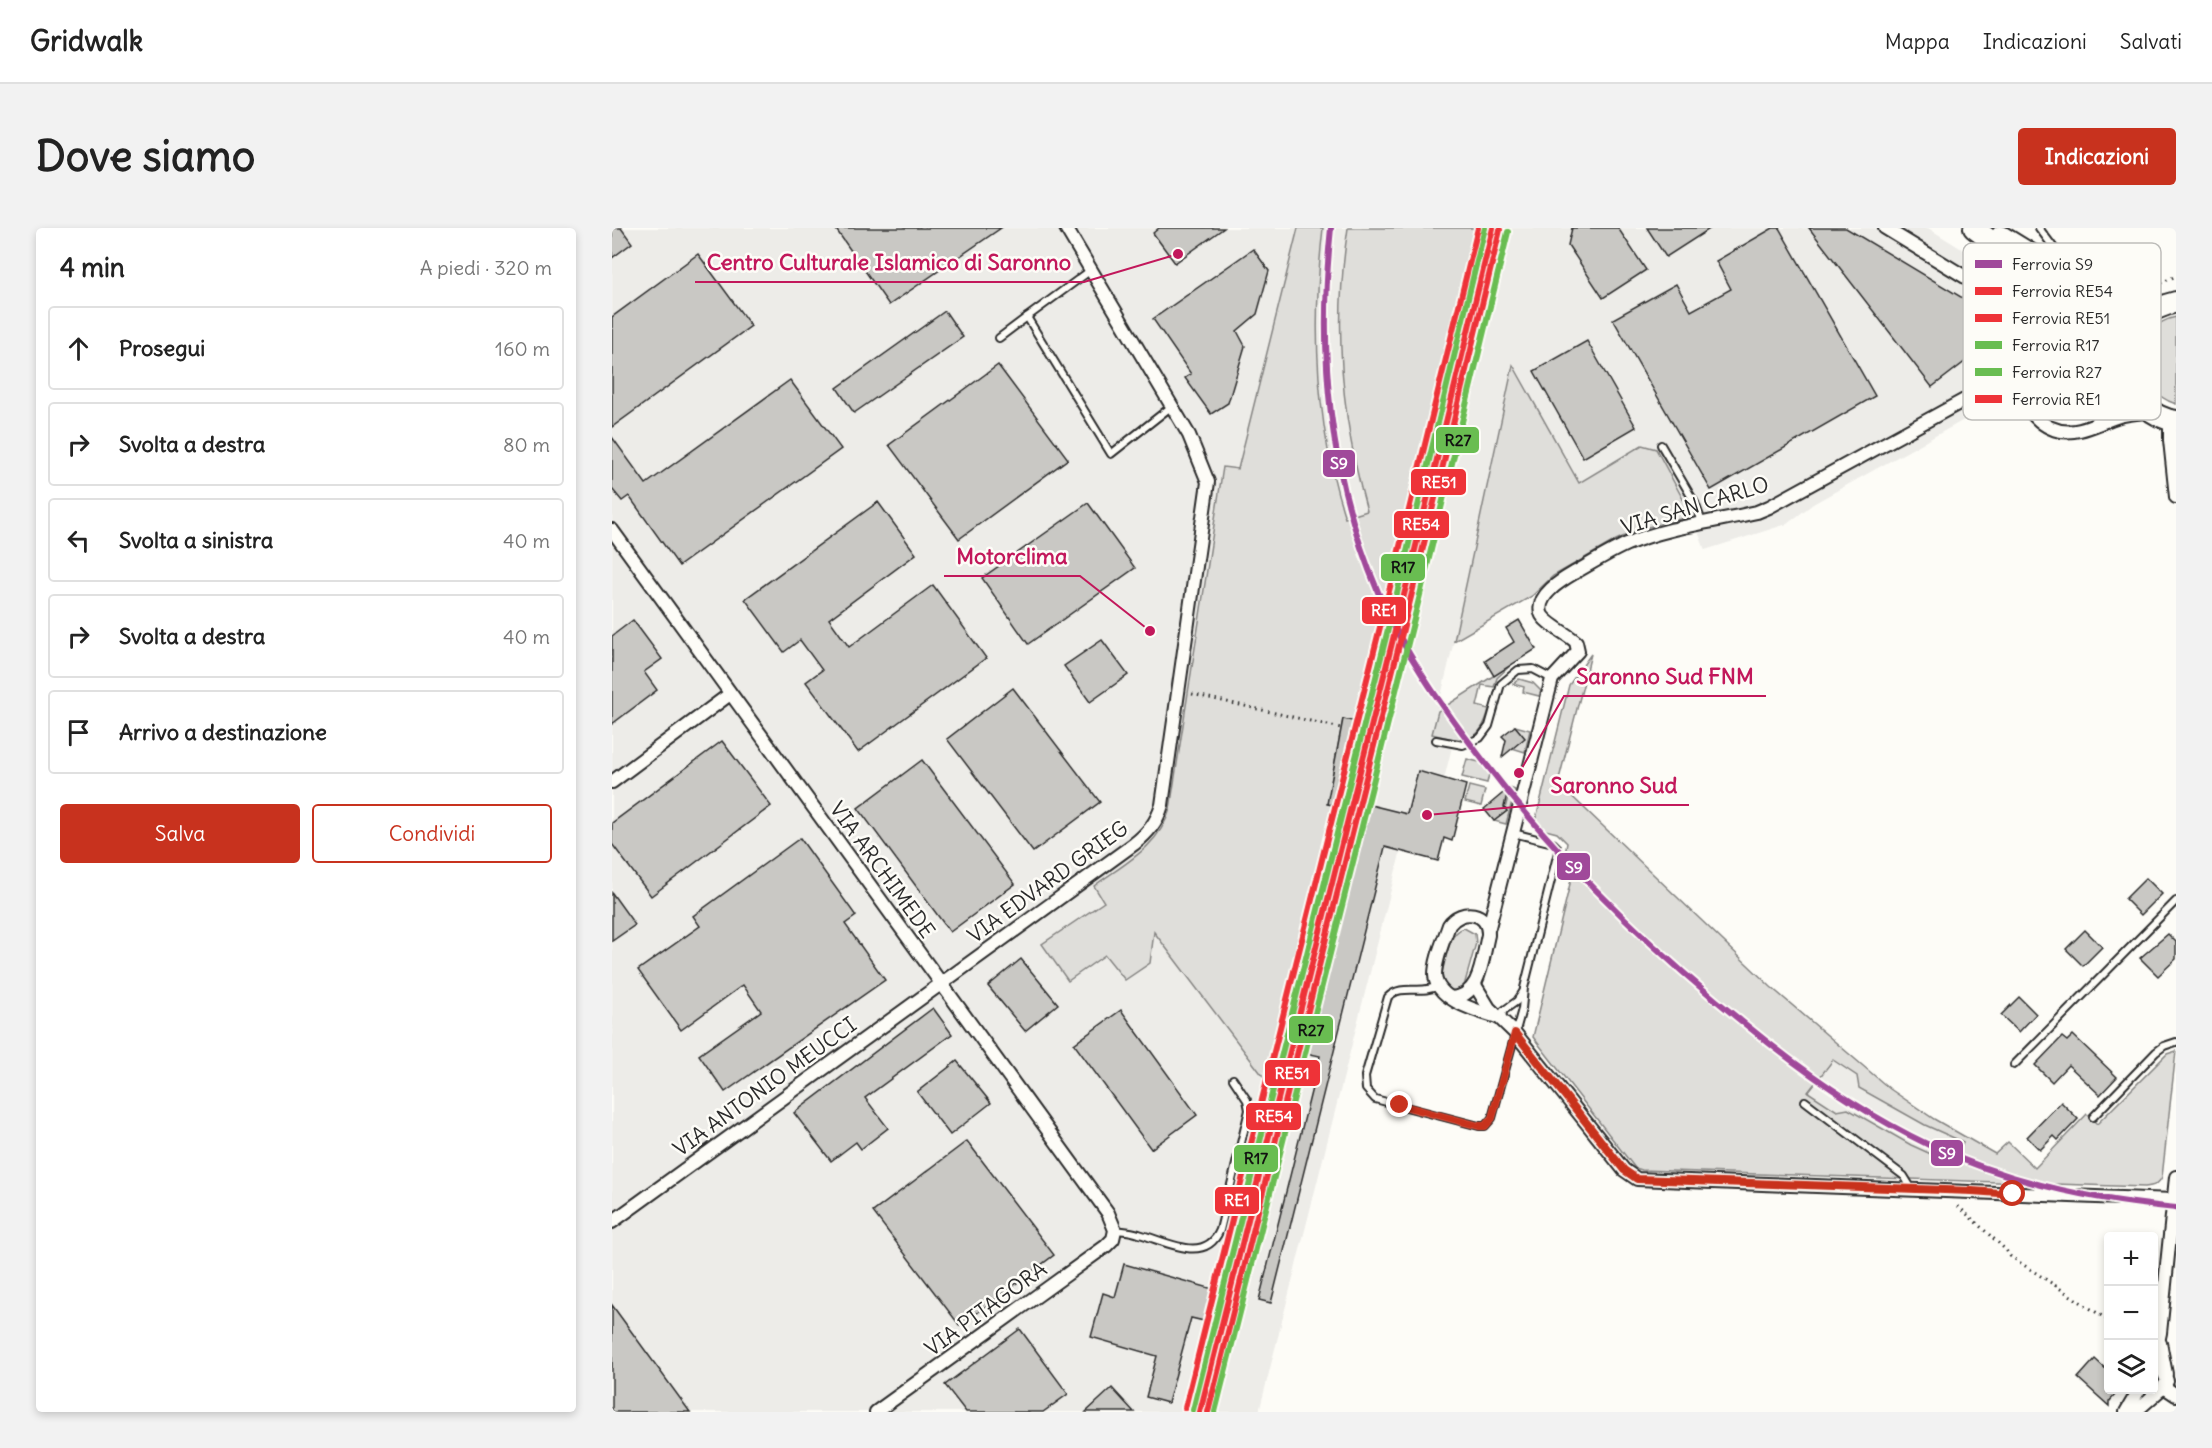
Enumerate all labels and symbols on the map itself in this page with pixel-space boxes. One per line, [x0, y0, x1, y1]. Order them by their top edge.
callout: Centro Culturale Islamico di Saronno [695, 242, 1084, 282]
legend [1963, 243, 2161, 420]
text: Centro Culturale Islamico di Saronno [707, 248, 1071, 276]
text: Ferrovia S9 [2012, 254, 2093, 274]
text: Ferrovia RE54 [2012, 281, 2113, 301]
text: Ferrovia RE51 [2012, 308, 2110, 328]
text: Ferrovia R17 [2012, 335, 2100, 355]
text: Ferrovia R27 [2012, 362, 2102, 382]
text: Ferrovia RE1 [2012, 389, 2101, 409]
line badge: R27 [1435, 426, 1480, 454]
text: R27 [1445, 430, 1472, 450]
line badge: S9 [1322, 449, 1356, 478]
text: S9 [1330, 453, 1348, 473]
line badge: RE51 [1410, 468, 1467, 496]
street label: VIA SAN CARLO [1618, 470, 1772, 541]
text: RE51 [1421, 472, 1457, 492]
line badge: RE54 [1393, 510, 1450, 539]
text: RE54 [1402, 514, 1440, 534]
callout: Motorclima [944, 536, 1080, 576]
text: Motorclima [956, 542, 1068, 570]
line badge: R17 [1380, 553, 1426, 582]
text: R17 [1391, 557, 1415, 577]
line badge: RE1 [1361, 596, 1407, 625]
text: RE1 [1371, 600, 1397, 620]
callout: Saronno Sud FNM [1564, 656, 1766, 696]
text: Saronno Sud FNM [1576, 662, 1754, 690]
callout: Saronno Sud [1538, 765, 1689, 805]
text: Saronno Sud [1551, 771, 1678, 799]
street label: VIA ARCHIMEDE [824, 796, 941, 943]
street label: VIA EDVARD GRIEG [962, 814, 1133, 949]
line badge: S9 [1556, 852, 1591, 881]
text: S9 [1565, 857, 1583, 877]
street label: VIA ANTONIO MEUCCI [668, 1011, 862, 1162]
line badge: R27 [1288, 1015, 1334, 1044]
text: R27 [1298, 1020, 1325, 1040]
line badge: RE51 [1264, 1059, 1321, 1087]
text: RE51 [1274, 1063, 1310, 1083]
route end [1386, 1091, 1412, 1117]
line badge: RE54 [1245, 1102, 1302, 1131]
text: RE54 [1255, 1106, 1293, 1126]
line badge: S9 [1930, 1139, 1964, 1167]
text: S9 [1938, 1143, 1956, 1163]
line badge: R17 [1233, 1144, 1279, 1173]
text: R17 [1244, 1148, 1268, 1168]
route start [1999, 1180, 2025, 1206]
line badge: RE1 [1214, 1186, 1260, 1215]
text: RE1 [1224, 1190, 1250, 1210]
street label: VIA PITAGORA [919, 1255, 1052, 1362]

